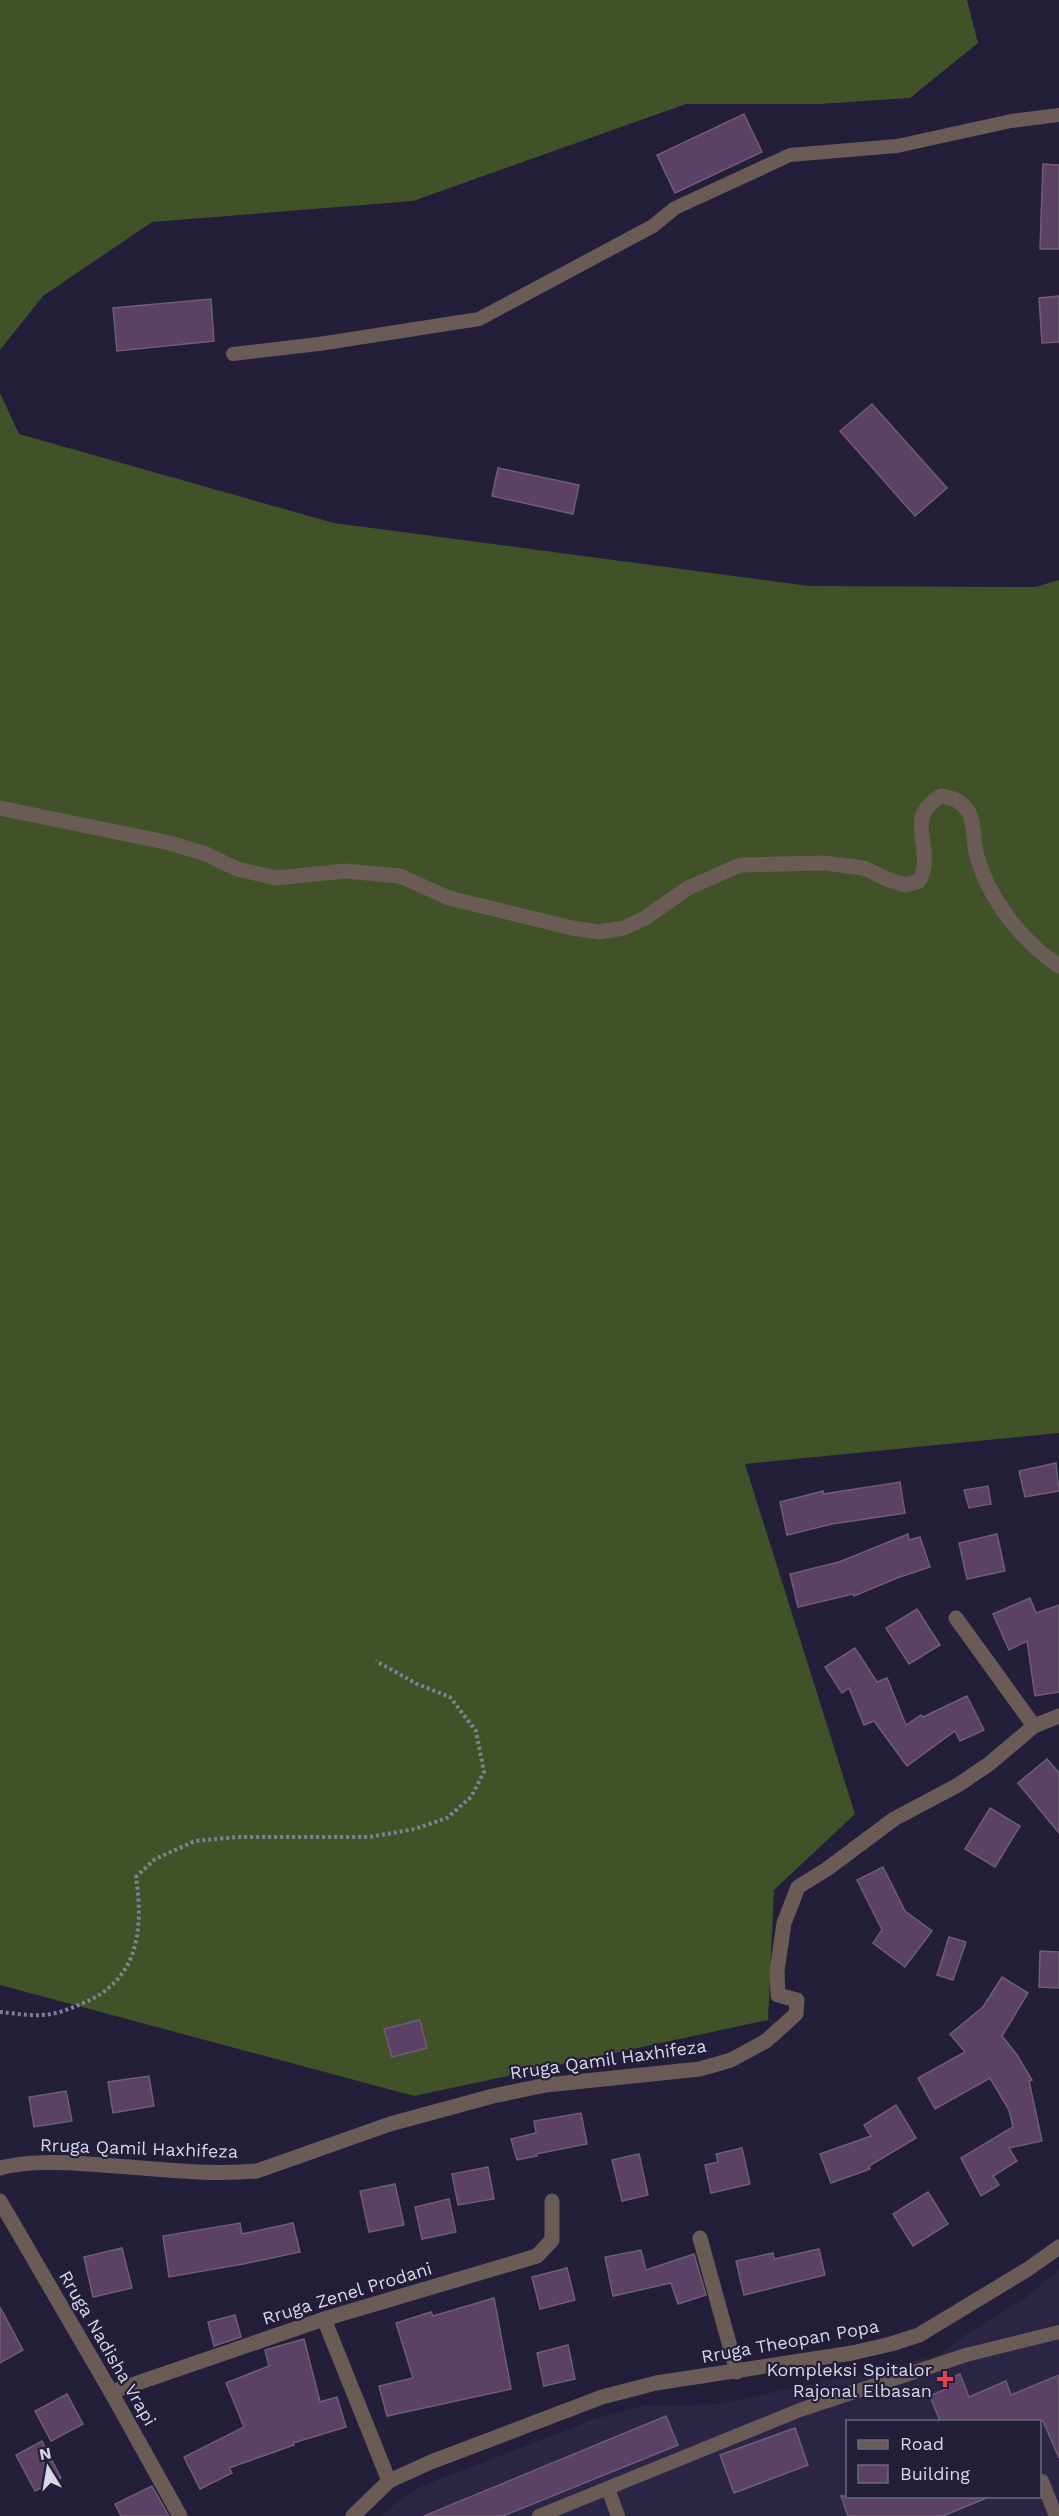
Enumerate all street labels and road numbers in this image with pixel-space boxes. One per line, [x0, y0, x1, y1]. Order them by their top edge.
street label: Rruga Qamil Haxhifeza [508, 2035, 708, 2083]
street label: Rruga Qamil Haxhifeza [40, 2134, 238, 2162]
street label: Rruga Zenel Prodani [260, 2257, 434, 2329]
street label: Rruga Nadisha Vrapi [55, 2267, 161, 2429]
street label: Rruga Theopan Popa [700, 2315, 880, 2367]

